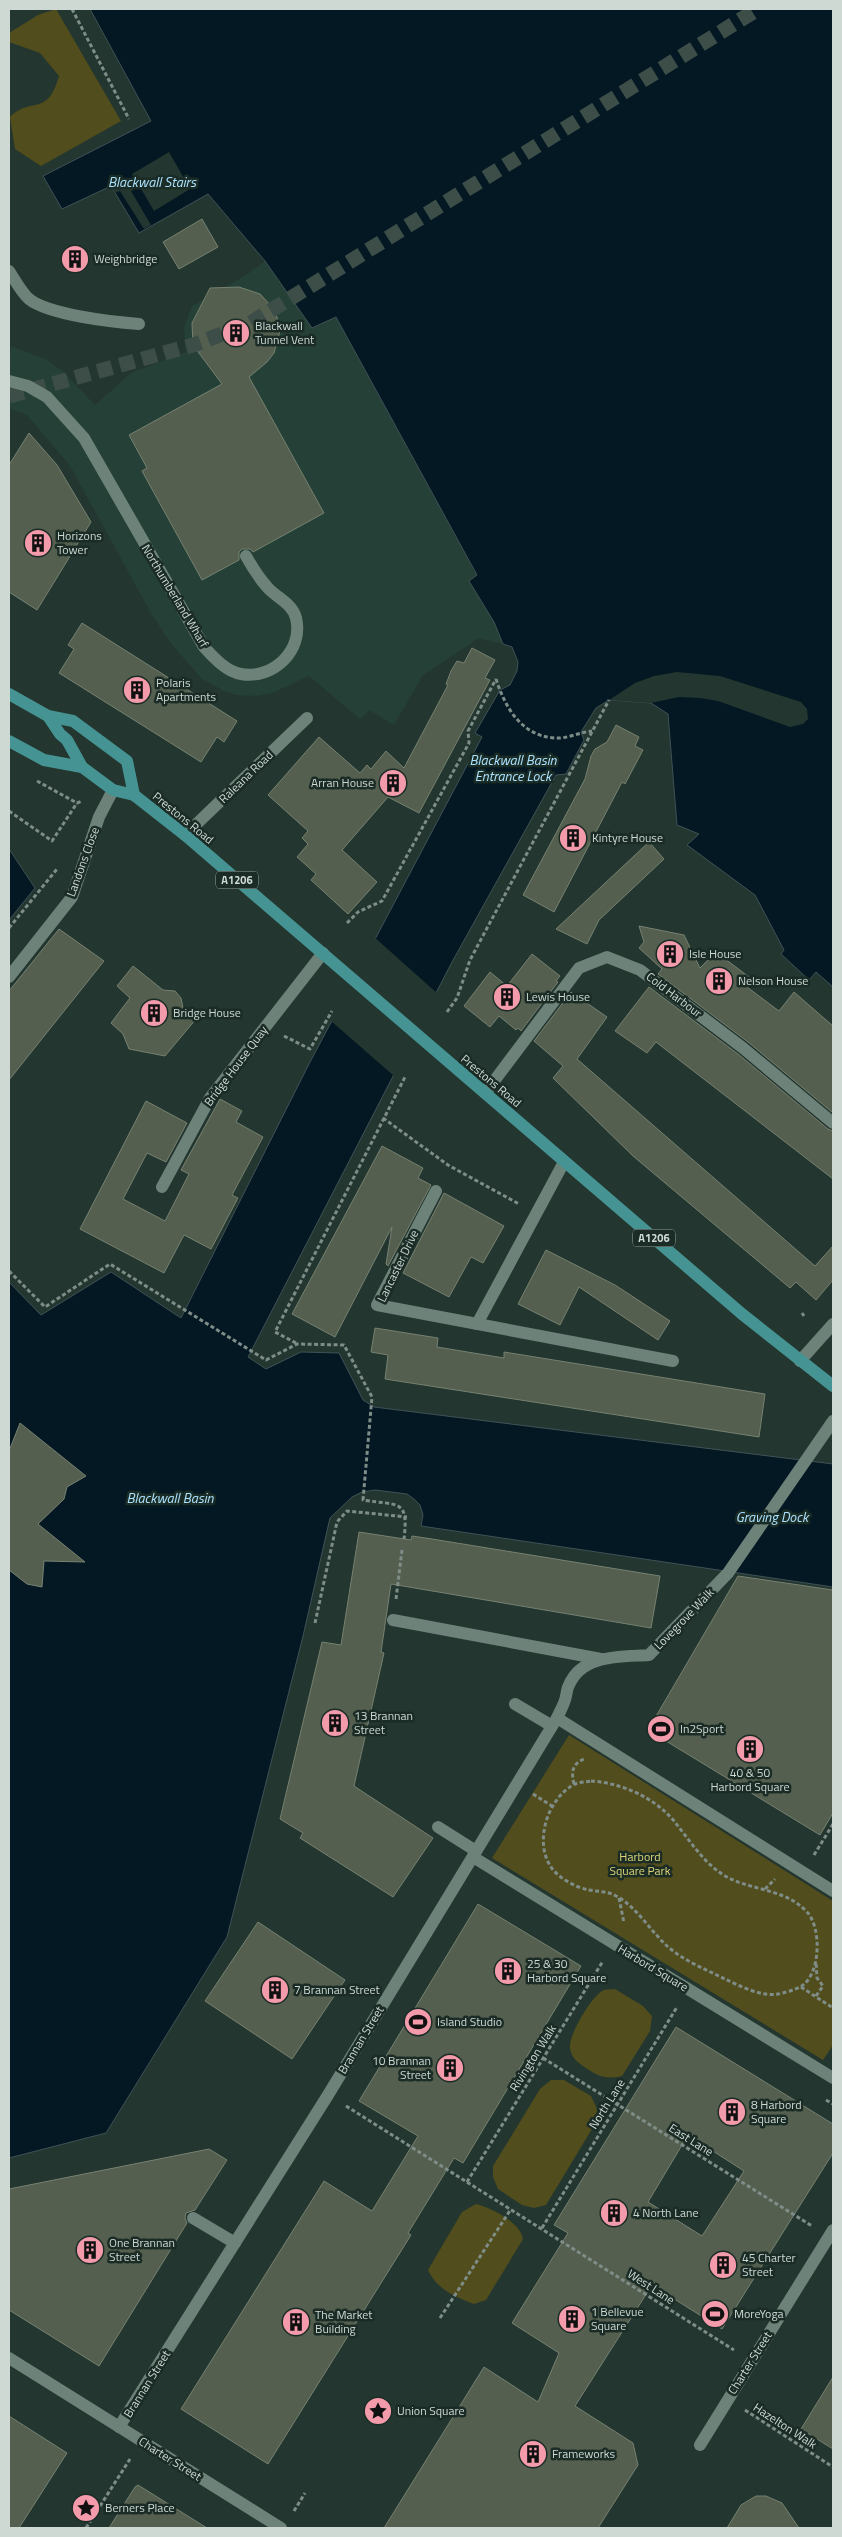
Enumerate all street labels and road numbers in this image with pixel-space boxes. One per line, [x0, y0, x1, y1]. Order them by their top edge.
street label: Northumberland Wharf [137, 540, 214, 651]
street label: Raleana Road [214, 746, 277, 808]
street label: Prestons Road [149, 787, 218, 848]
street label: Landons Close [61, 824, 104, 899]
road number: A1206 [216, 872, 258, 888]
street label: Cold Harbour [642, 967, 706, 1022]
street label: Bridge House Quay [199, 1021, 272, 1110]
street label: Prestons Road [457, 1050, 526, 1112]
street label: Lancaster Drive [372, 1226, 423, 1305]
road number: A1206 [633, 1230, 675, 1246]
street label: Lovegrove Walk [649, 1583, 718, 1654]
street label: Harbord Square [614, 1939, 692, 1996]
street label: Brannan Street [333, 2001, 389, 2077]
street label: Rivington Walk [504, 2020, 561, 2095]
street label: North Lane [584, 2075, 629, 2133]
street label: East Lane [665, 2118, 717, 2161]
street label: West Lane [624, 2264, 679, 2309]
street label: Charter Street [723, 2327, 777, 2398]
street label: Brannan Street [118, 2346, 175, 2421]
street label: Hazelton Walk [749, 2398, 821, 2454]
street label: Charter Street [135, 2432, 206, 2486]

